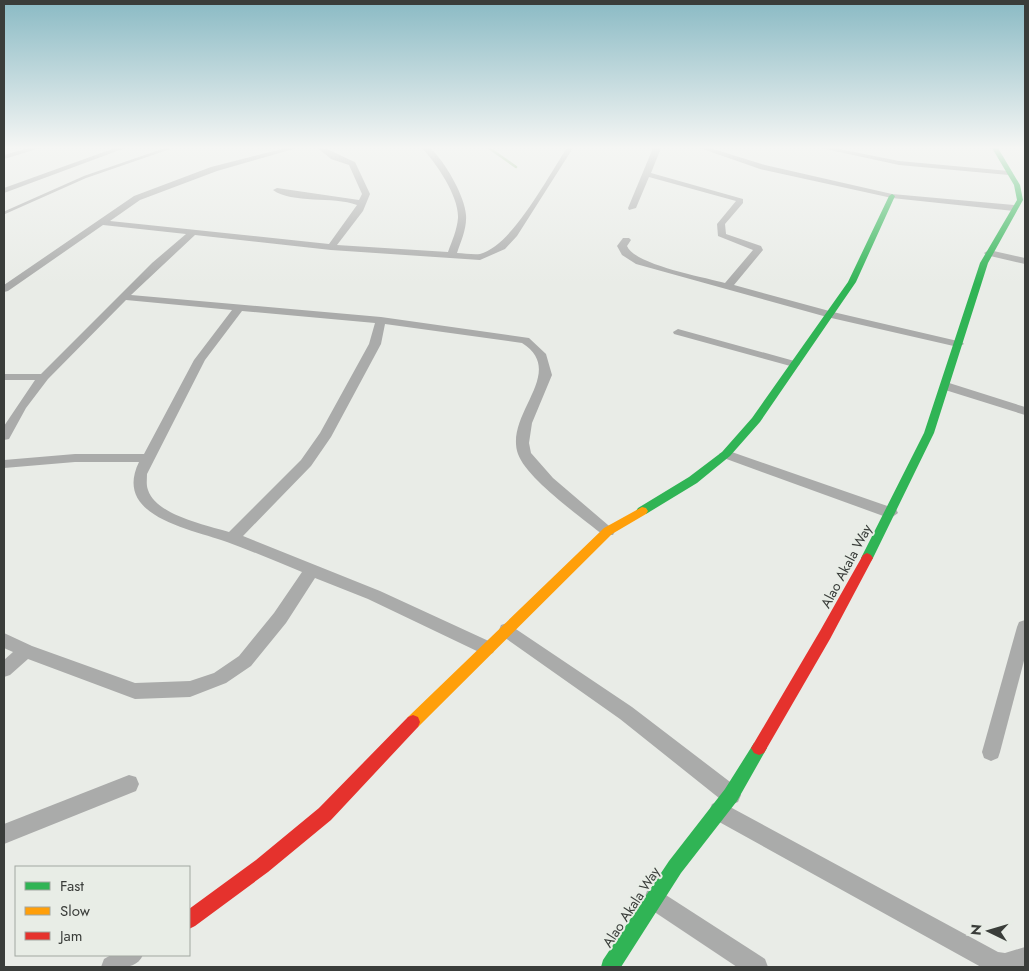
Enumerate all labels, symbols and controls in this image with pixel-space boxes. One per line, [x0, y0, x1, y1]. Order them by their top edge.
street label: Alao Akala Way [815, 520, 877, 612]
street label: Alao Akala Way [597, 862, 665, 951]
legend [15, 866, 190, 956]
text: Fast [60, 875, 84, 897]
text: Slow [60, 900, 91, 922]
north arrow [964, 906, 1014, 956]
text: N [966, 923, 986, 936]
text: Jam [58, 925, 83, 947]

